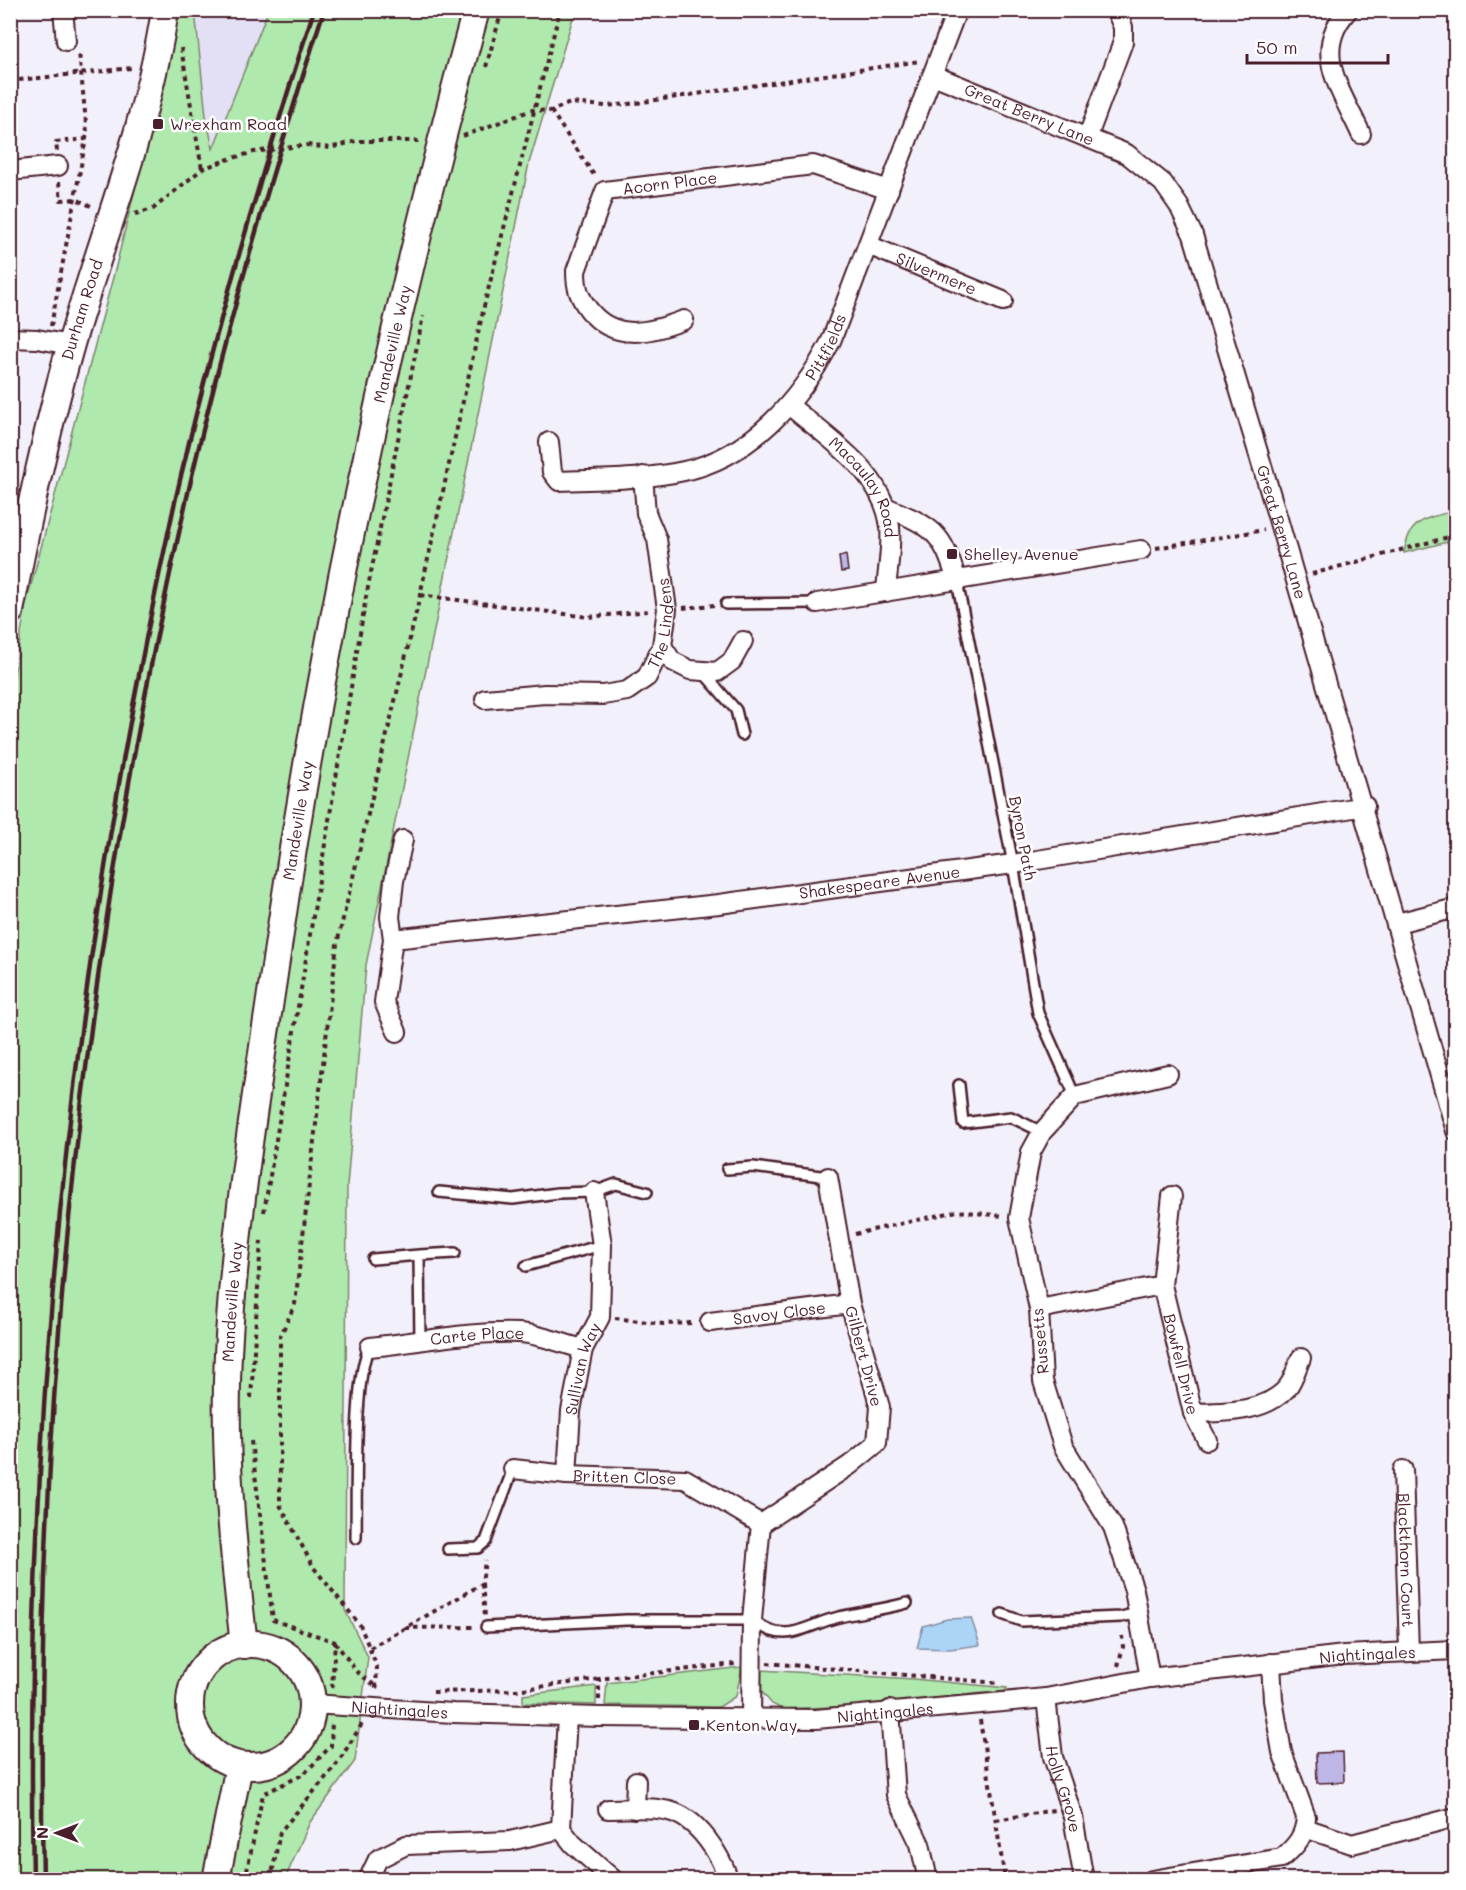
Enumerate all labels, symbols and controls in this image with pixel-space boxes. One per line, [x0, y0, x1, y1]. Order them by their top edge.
scale bar [1247, 27, 1388, 65]
text: 50 m [1256, 35, 1298, 59]
street label: Great Berry Lane [961, 78, 1098, 150]
place label: Wrexham Road [170, 113, 287, 134]
marker: Wrexham Road [151, 117, 165, 131]
street label: Acorn Place [621, 166, 718, 199]
street label: Silvermere [893, 247, 980, 299]
street label: Durham Road [56, 256, 107, 362]
street label: Mandeville Way [368, 283, 416, 405]
street label: Pittfields [800, 311, 850, 384]
street label: Macaulay Road [825, 431, 902, 538]
street label: Great Berry Lane [1253, 463, 1312, 601]
place label: Shelley Avenue [964, 543, 1079, 564]
marker: Shelley Avenue [945, 547, 959, 561]
street label: The Lindens [642, 577, 678, 671]
street label: Mandeville Way [277, 759, 317, 882]
street label: Byron Path [1005, 794, 1042, 882]
street label: Shakespeare Avenue [798, 860, 961, 903]
street label: Mandeville Way [217, 1241, 247, 1363]
street label: Savoy Close [732, 1296, 827, 1329]
street label: Gilbert Drive [841, 1303, 888, 1409]
street label: Russetts [1026, 1307, 1053, 1375]
street label: Bowfell Drive [1159, 1311, 1204, 1417]
street label: Sullivan Way [559, 1319, 605, 1417]
street label: Carte Place [429, 1322, 525, 1349]
street label: Britten Close [573, 1464, 677, 1489]
street label: Blackthorn Court [1394, 1492, 1419, 1627]
street label: Nightingales [1318, 1641, 1416, 1668]
street label: Nightingales [351, 1696, 449, 1723]
street label: Nightingales [836, 1697, 934, 1727]
place label: Kenton Way [706, 1714, 797, 1735]
marker: Kenton Way [687, 1718, 701, 1732]
street label: Holly Grove [1042, 1744, 1086, 1834]
north arrow [27, 1803, 87, 1863]
text: N [31, 1827, 52, 1839]

